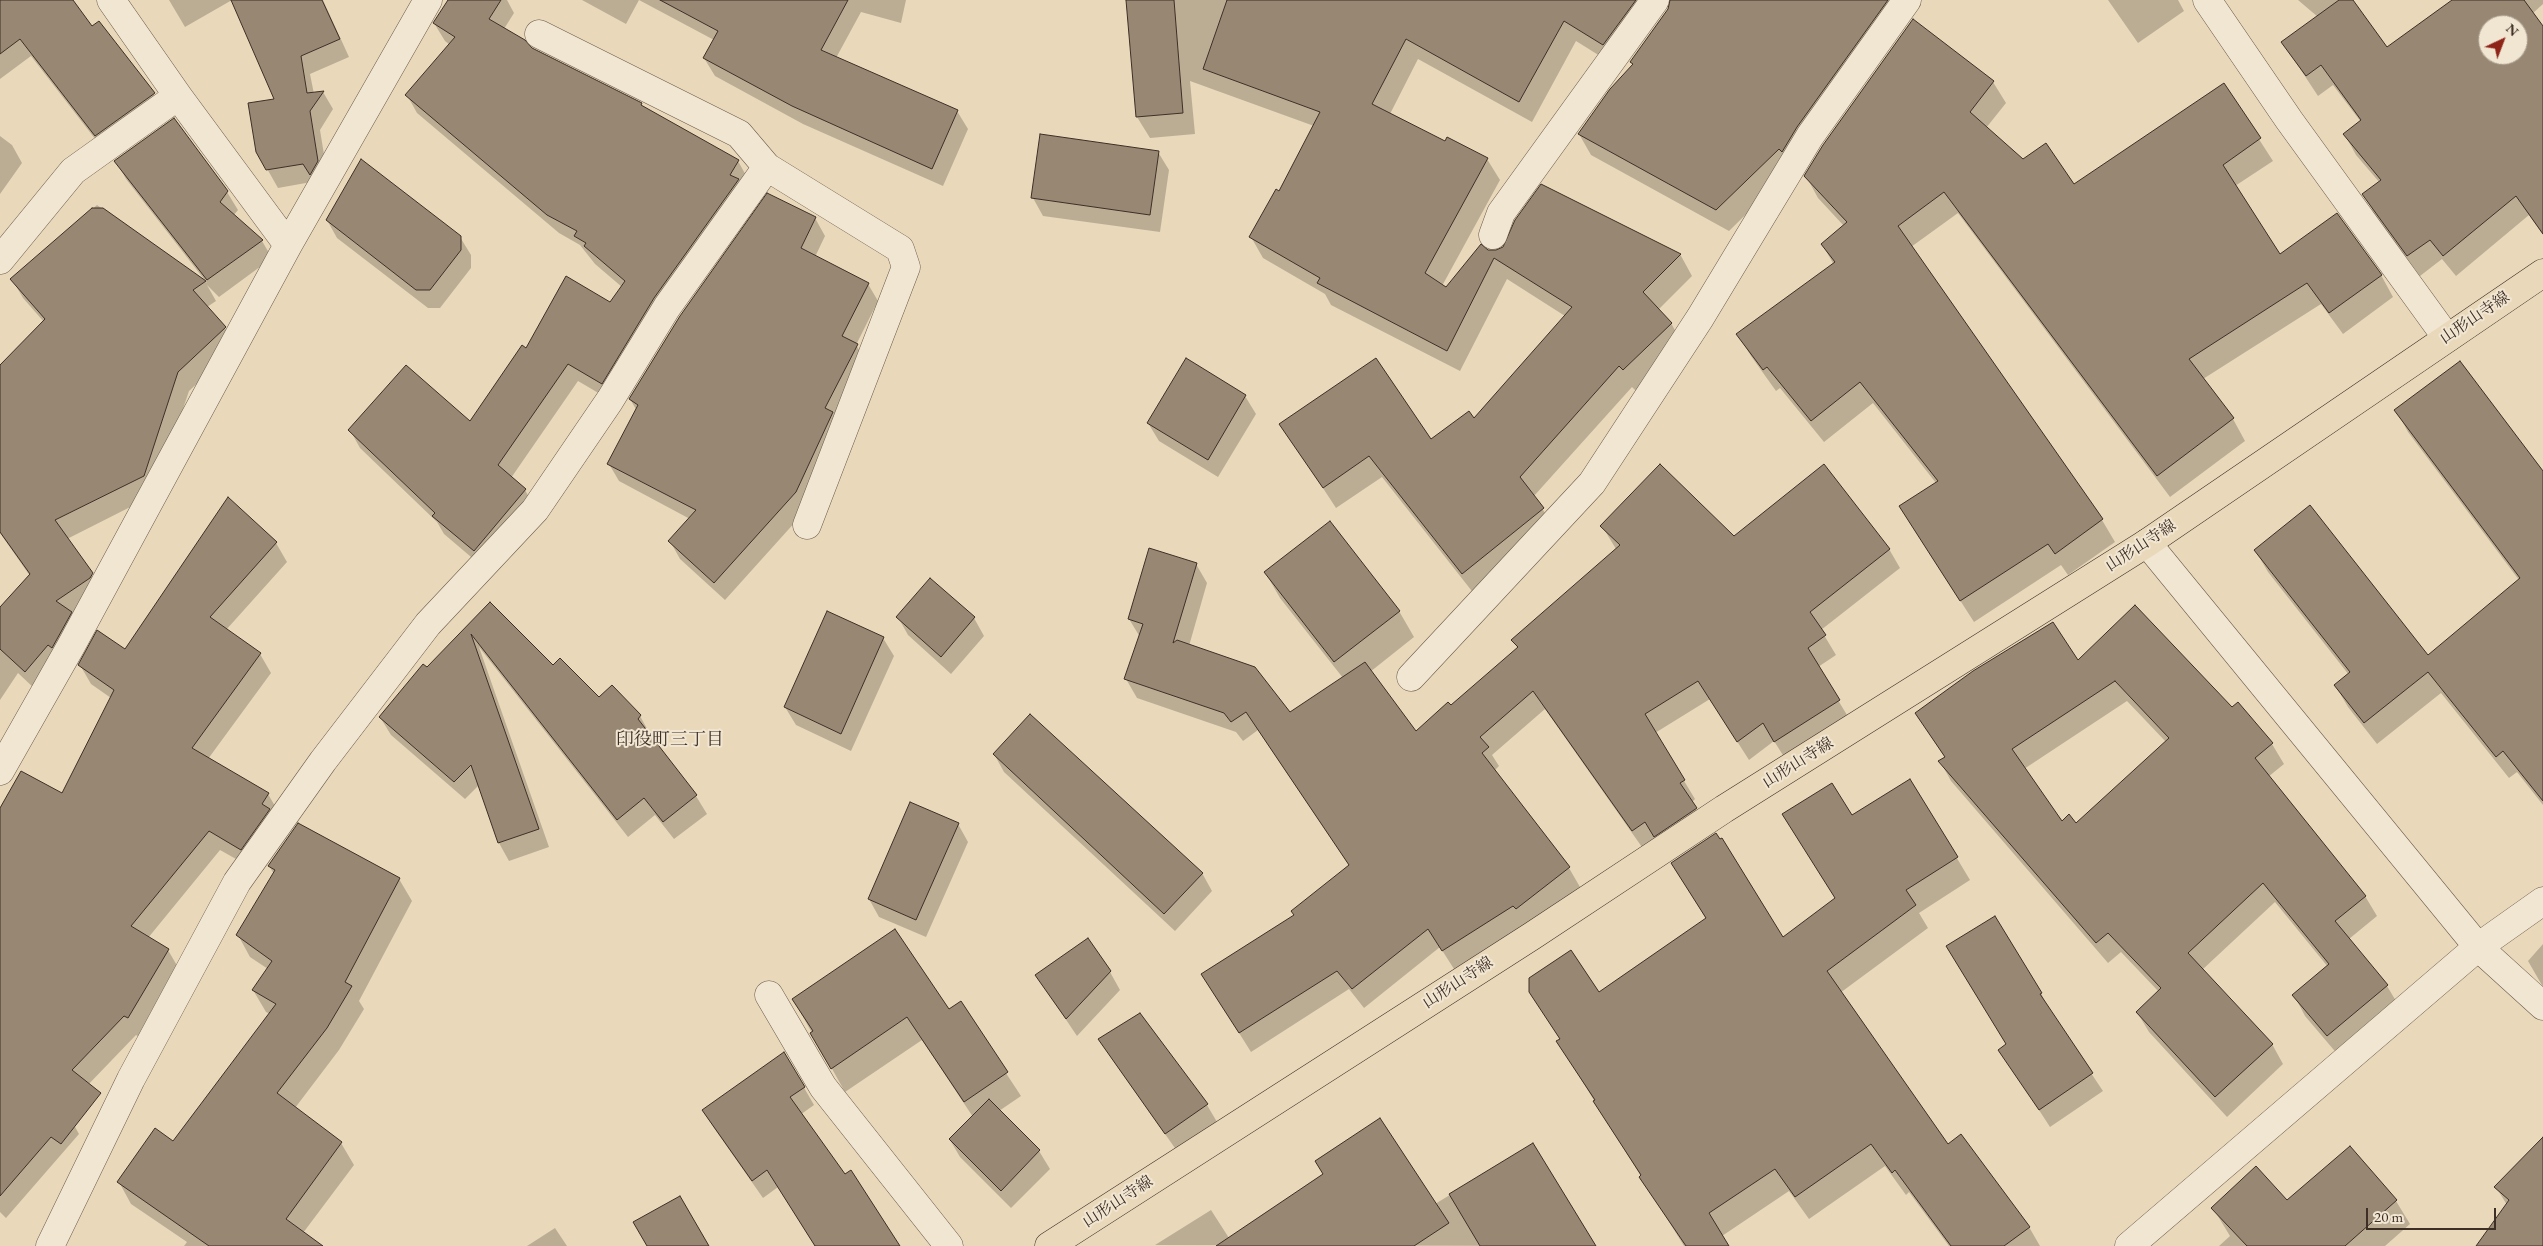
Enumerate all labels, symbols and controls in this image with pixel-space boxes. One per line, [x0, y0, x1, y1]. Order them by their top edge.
north arrow [2478, 15, 2528, 65]
text: N [2502, 19, 2523, 40]
street label: 山形山寺線 [2436, 288, 2514, 348]
street label: 山形山寺線 [2102, 516, 2180, 576]
district label: 印役町三丁目 [616, 729, 724, 751]
street label: 山形山寺線 [1759, 734, 1837, 792]
street label: 山形山寺線 [1419, 953, 1497, 1013]
street label: 山形山寺線 [1079, 1172, 1157, 1232]
scale bar [2368, 1198, 2498, 1230]
text: 20 m [2374, 1207, 2403, 1226]

